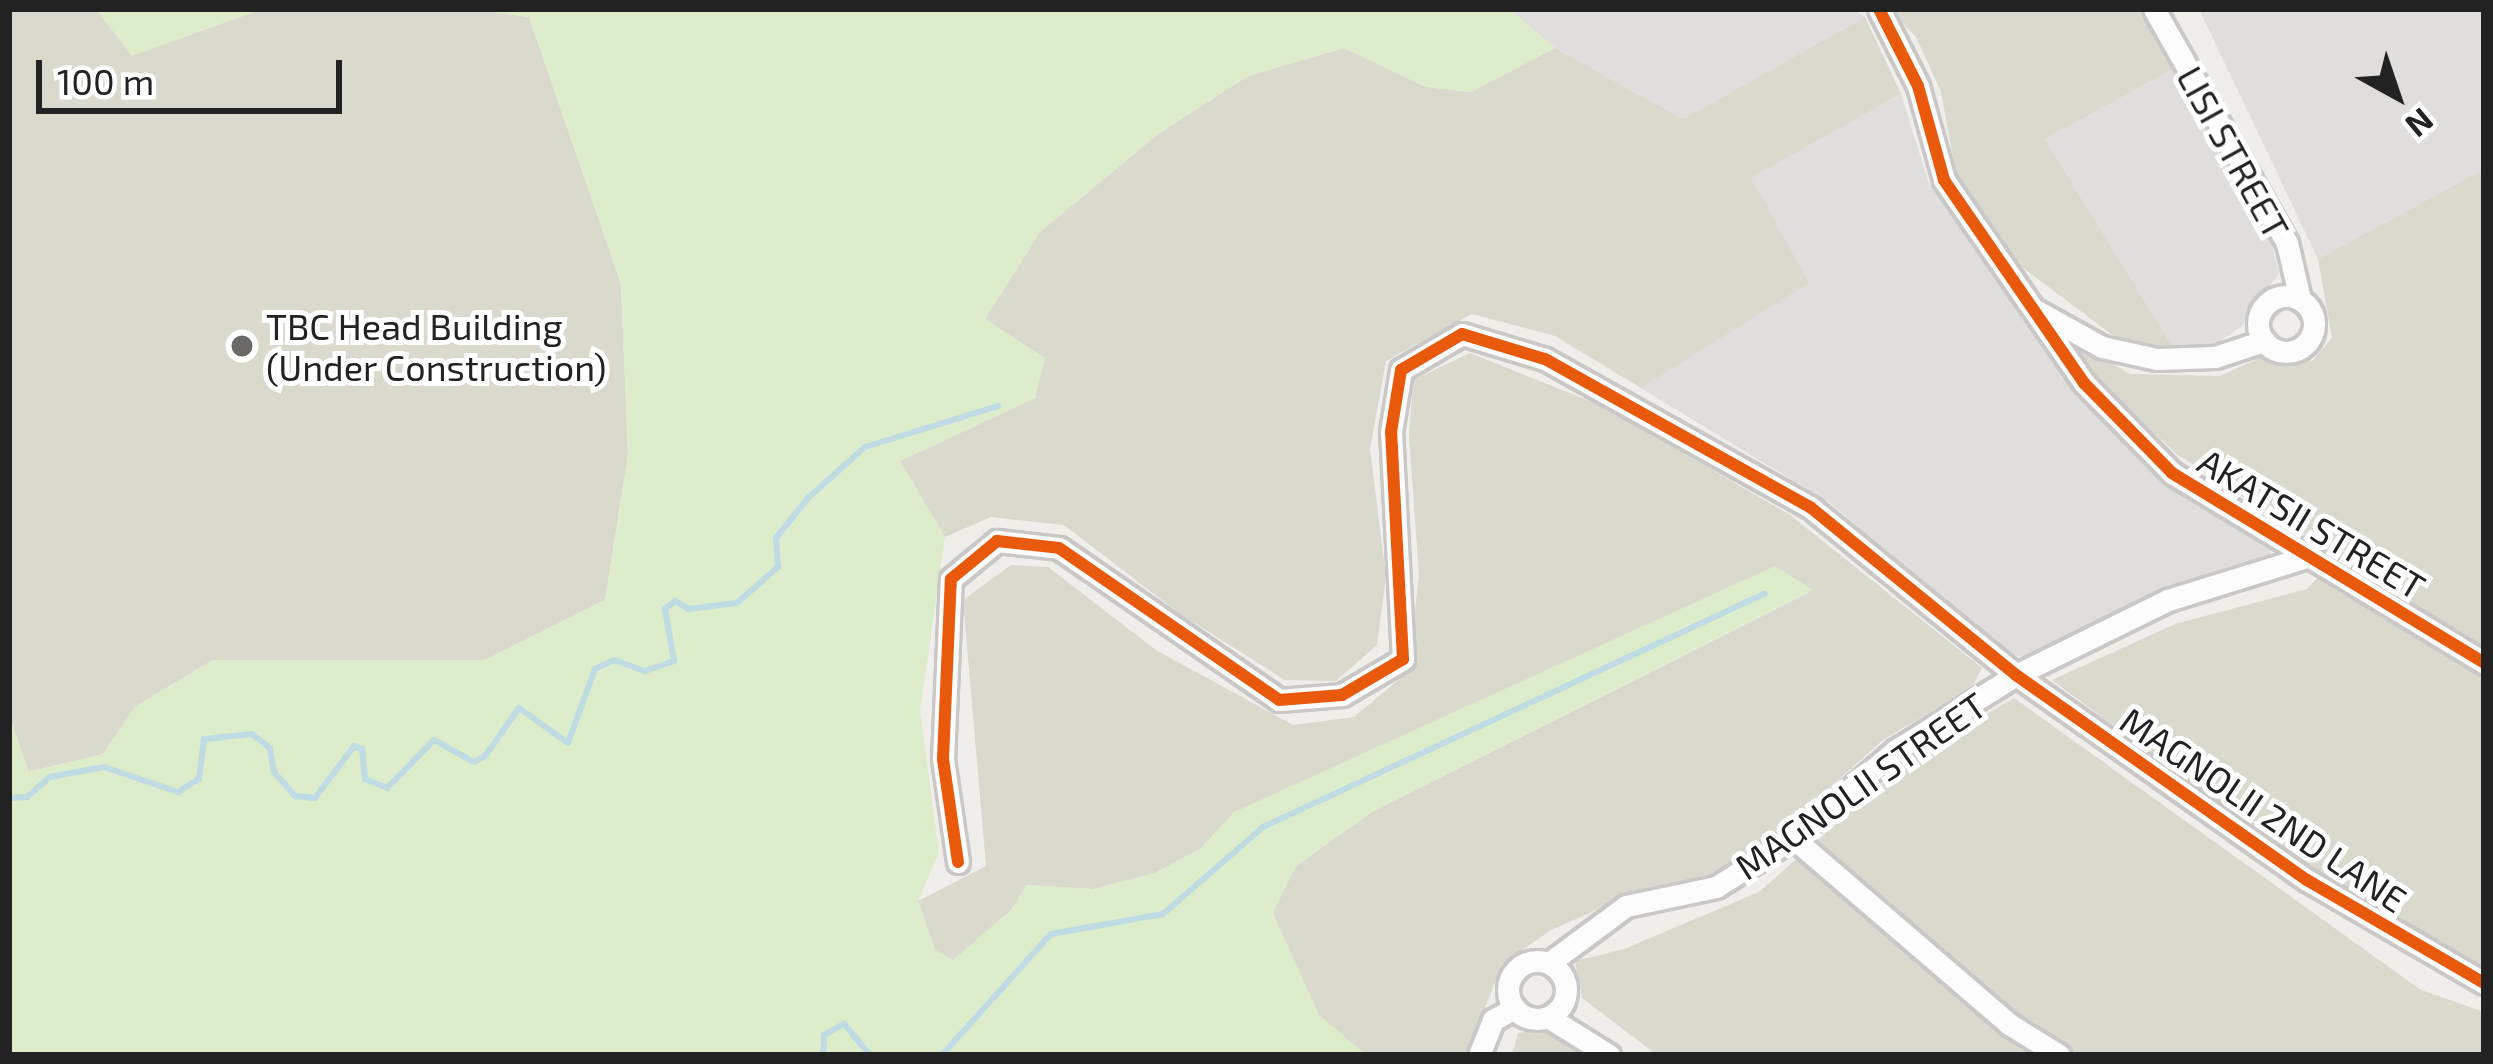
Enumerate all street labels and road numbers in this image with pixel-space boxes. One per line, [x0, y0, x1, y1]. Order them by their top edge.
street label: LISI STREET [2169, 58, 2299, 246]
street label: AKATSII STREET [2191, 438, 2433, 608]
street label: MAGNOLII STREET [1726, 682, 1994, 888]
street label: MAGNOLII 2ND LANE [2113, 697, 2415, 921]

